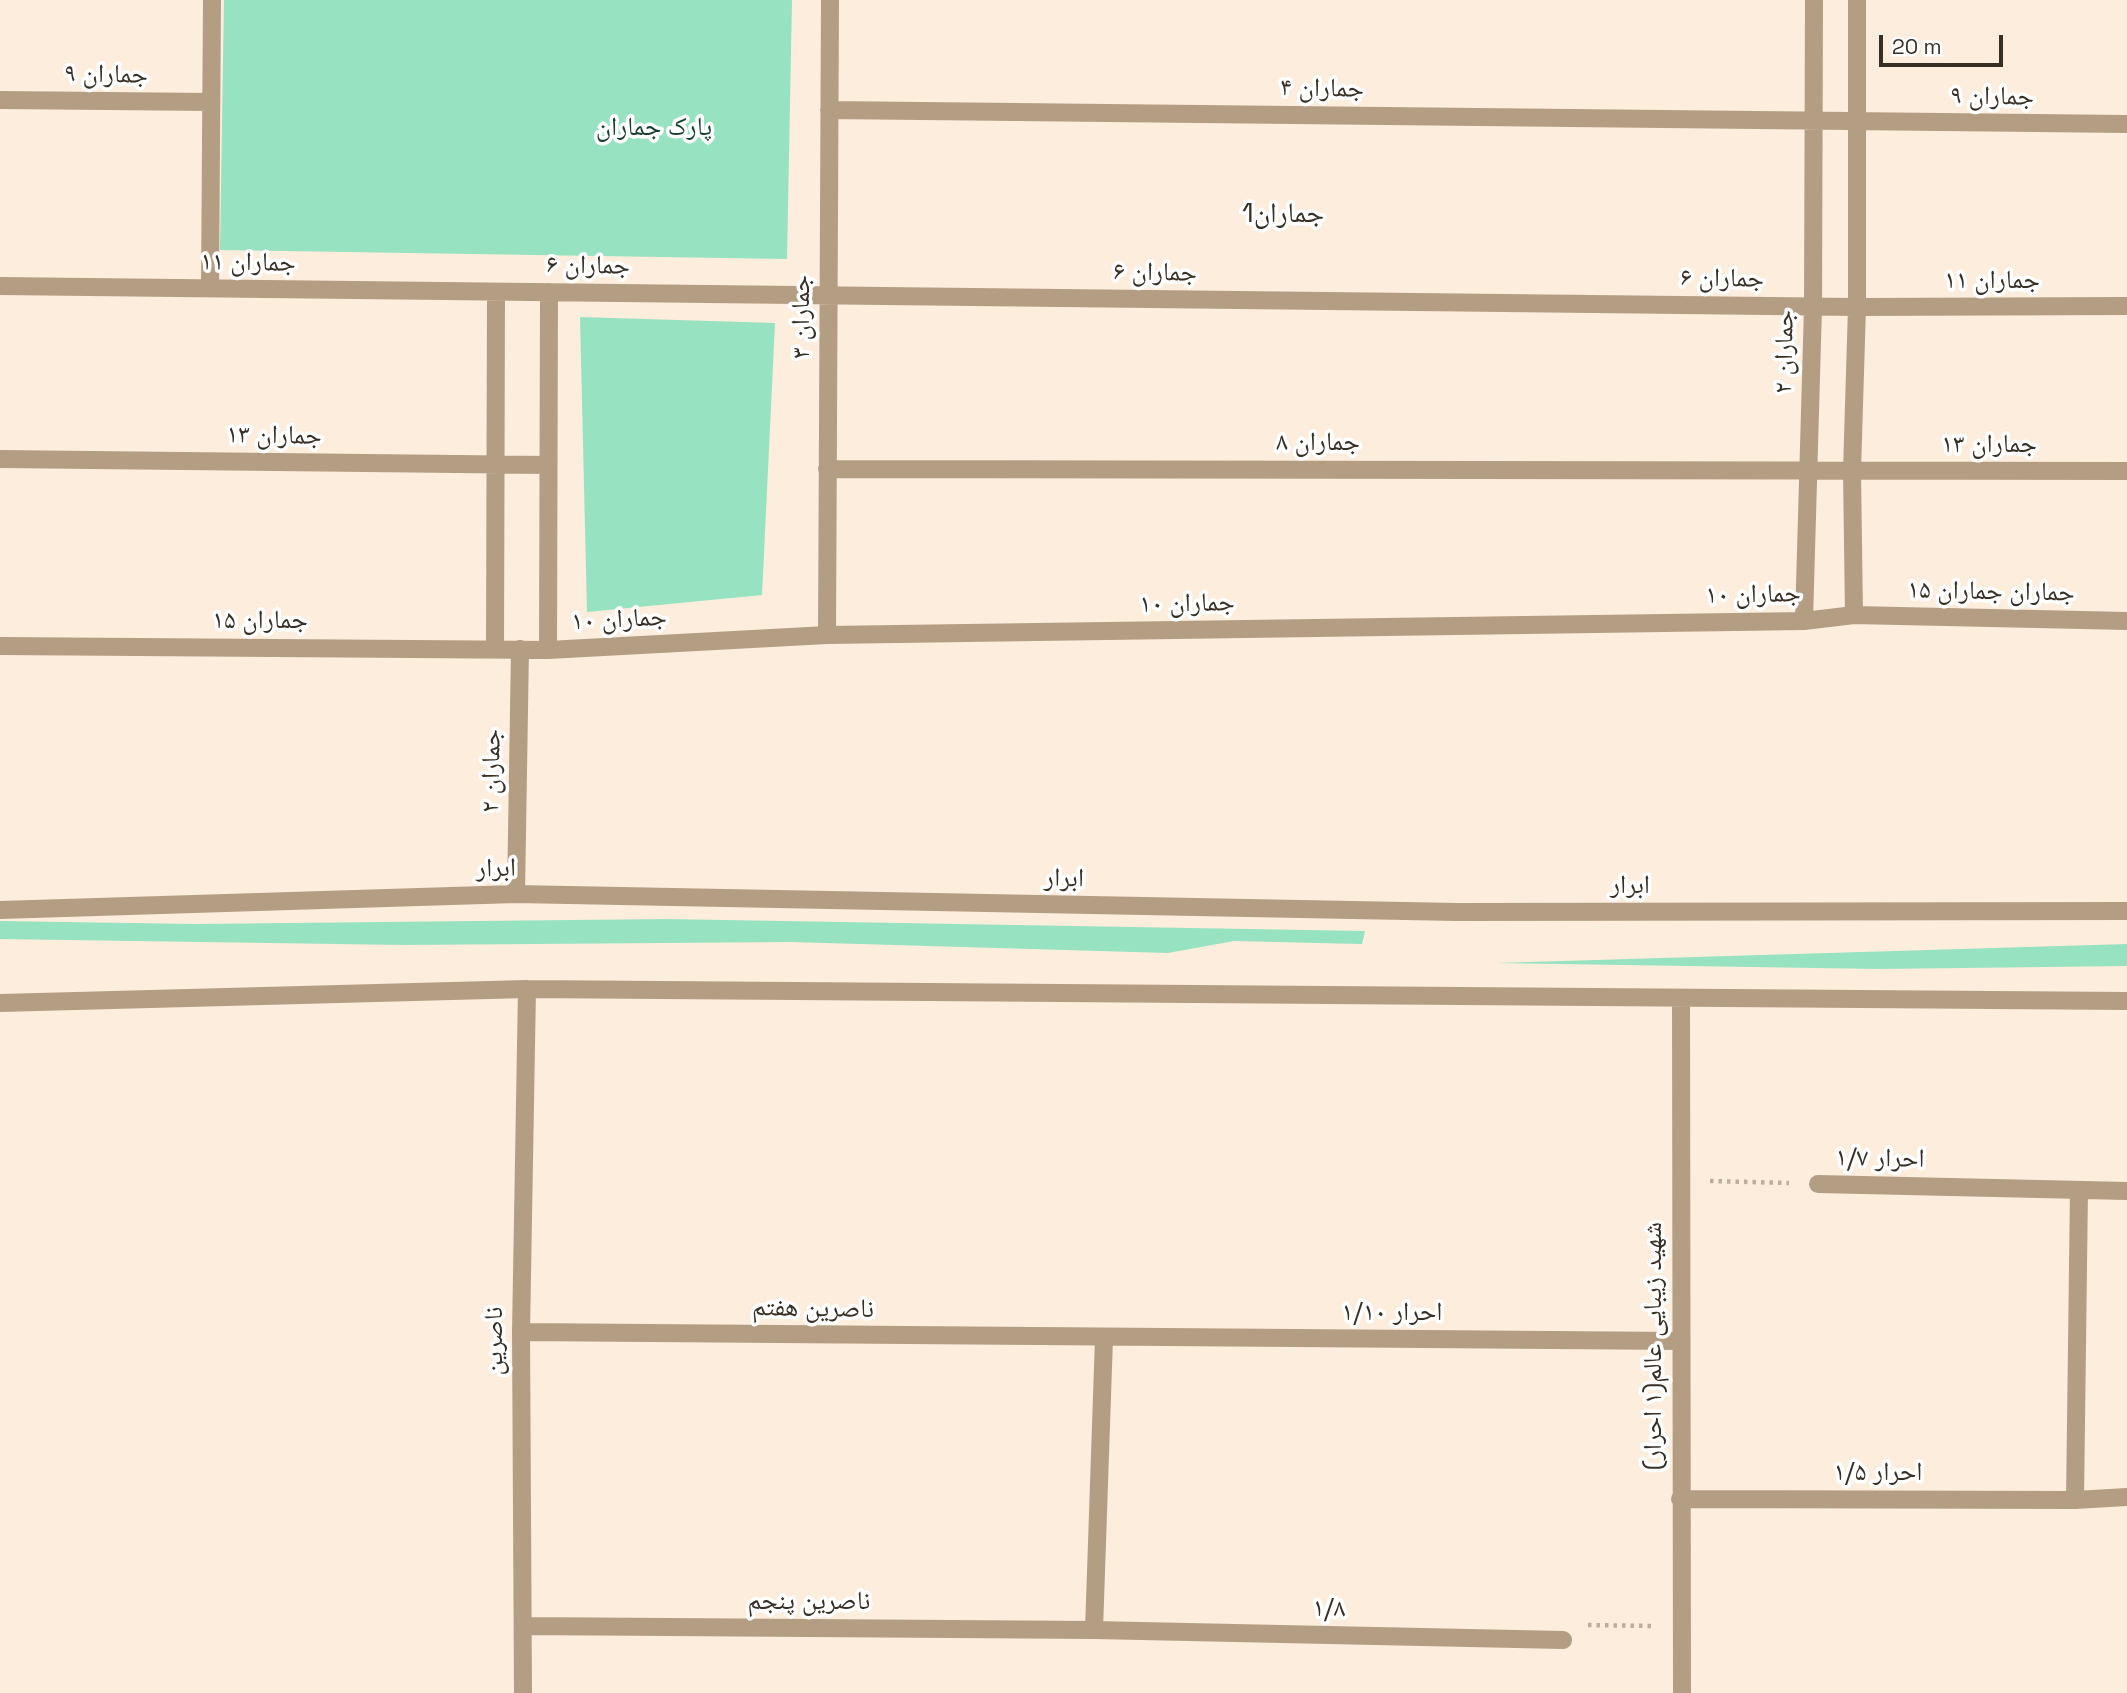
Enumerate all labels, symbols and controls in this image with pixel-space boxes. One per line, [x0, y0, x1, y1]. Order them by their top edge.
scale bar [1882, 21, 2006, 65]
text: 20 m [1892, 33, 1942, 60]
street label: جماران ۹ [64, 59, 148, 91]
street label: جماران ۴ [1280, 73, 1364, 105]
street label: جماران ۹ [1950, 81, 2034, 113]
park label: پارک جماران [596, 112, 712, 144]
district label: جماران1 [1242, 197, 1324, 231]
street label: جماران ۱۱ [200, 247, 296, 279]
street label: جماران ۶ [546, 250, 630, 282]
street label: جماران ۶ [1113, 257, 1197, 289]
street label: جماران ۶ [1680, 263, 1764, 295]
street label: جماران ۱۱ [1944, 265, 2040, 297]
street label: جماران ۳ [786, 275, 818, 359]
street label: جماران ۲ [1769, 310, 1801, 394]
street label: جماران ۱۳ [226, 420, 322, 452]
street label: جماران ۸ [1276, 427, 1360, 459]
street label: جماران ۱۳ [1941, 429, 2037, 461]
street label: جماران جماران ۱۵ [1907, 575, 2075, 609]
street label: جماران ۱۰ [1705, 579, 1801, 611]
street label: جماران ۱۰ [1139, 588, 1235, 620]
street label: جماران ۱۰ [571, 602, 667, 638]
street label: جماران ۱۵ [212, 605, 308, 637]
street label: جماران ۲ [476, 729, 508, 813]
street label: ابرار [476, 853, 516, 885]
street label: ابرار [1044, 863, 1084, 895]
street label: ابرار [1610, 870, 1650, 902]
street label: ۱/۷ احرار [1835, 1143, 1925, 1175]
street label: شهید زیبایی عالم(۱ احرار) [1638, 1222, 1670, 1470]
street label: ناصرین هفتم [752, 1292, 874, 1326]
street label: ۱/۱۰ احرار [1342, 1297, 1442, 1329]
street label: ناصرین [479, 1307, 511, 1375]
street label: ۱/۵ احرار [1833, 1457, 1923, 1489]
street label: ناصرین پنجم [747, 1586, 871, 1618]
street label: ۱/۸ [1312, 1593, 1346, 1625]

